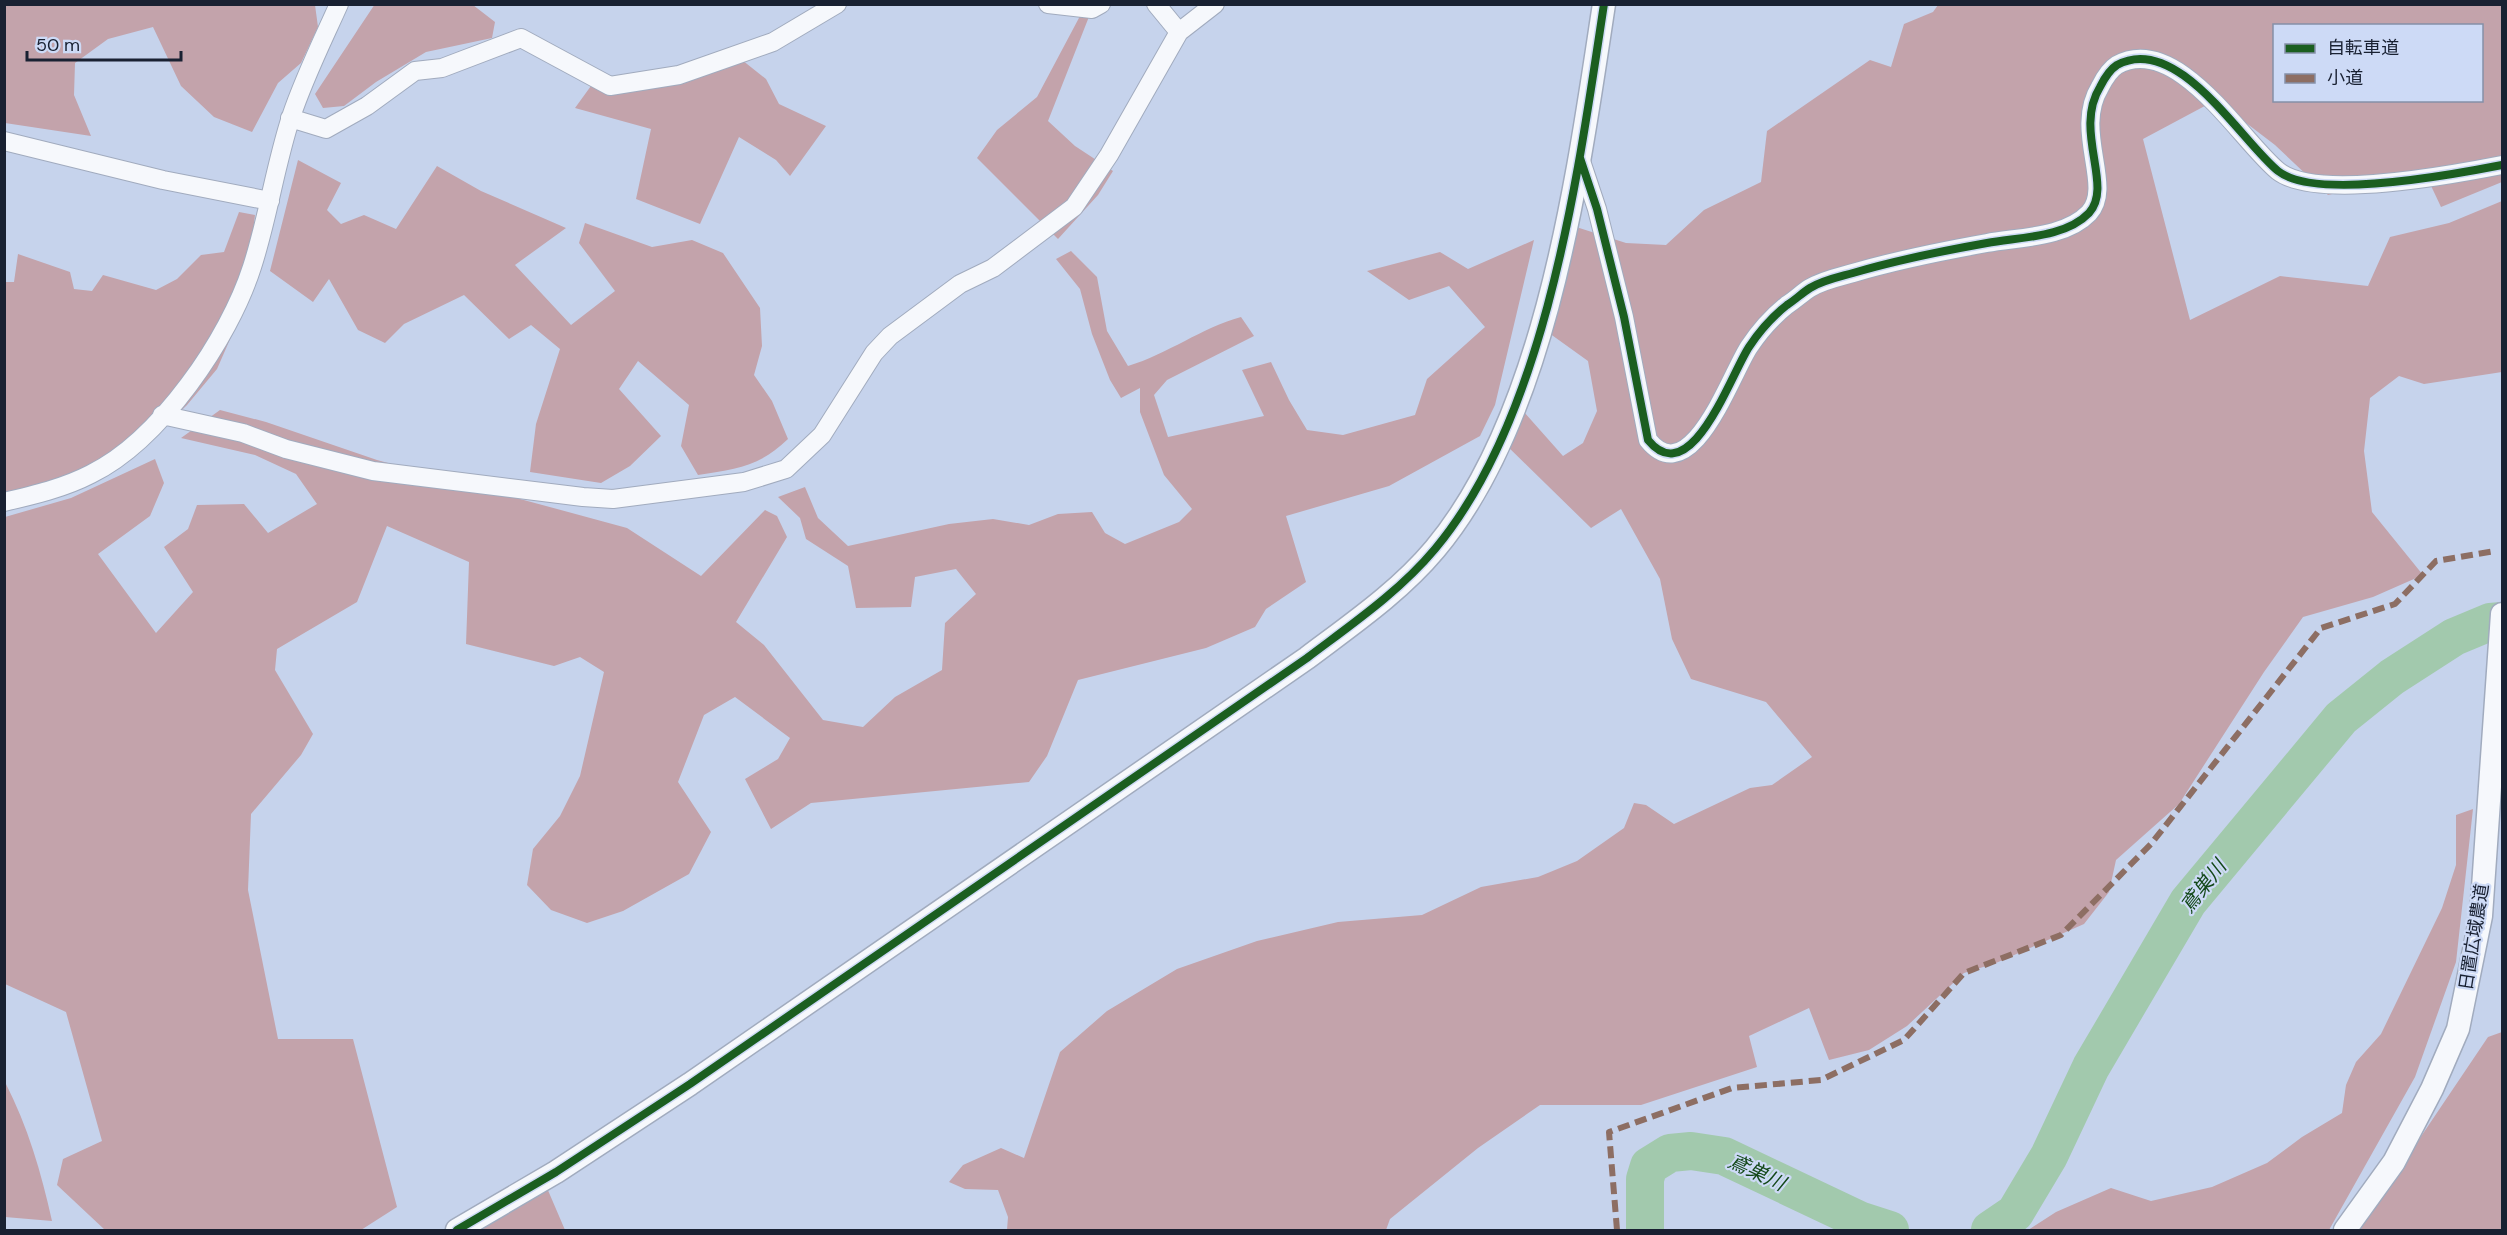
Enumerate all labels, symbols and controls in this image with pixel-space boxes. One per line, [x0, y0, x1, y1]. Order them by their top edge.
scale bar [27, 24, 182, 62]
legend [2273, 24, 2483, 102]
text: 50 m [36, 33, 80, 57]
text: 自転車道 [2327, 36, 2399, 60]
text: 小道 [2327, 66, 2363, 90]
water label: 鳶巣川 [2174, 853, 2233, 918]
street label: 日置広域農道 [2454, 882, 2494, 992]
water label: 鳶巣川 [1724, 1148, 1791, 1197]

